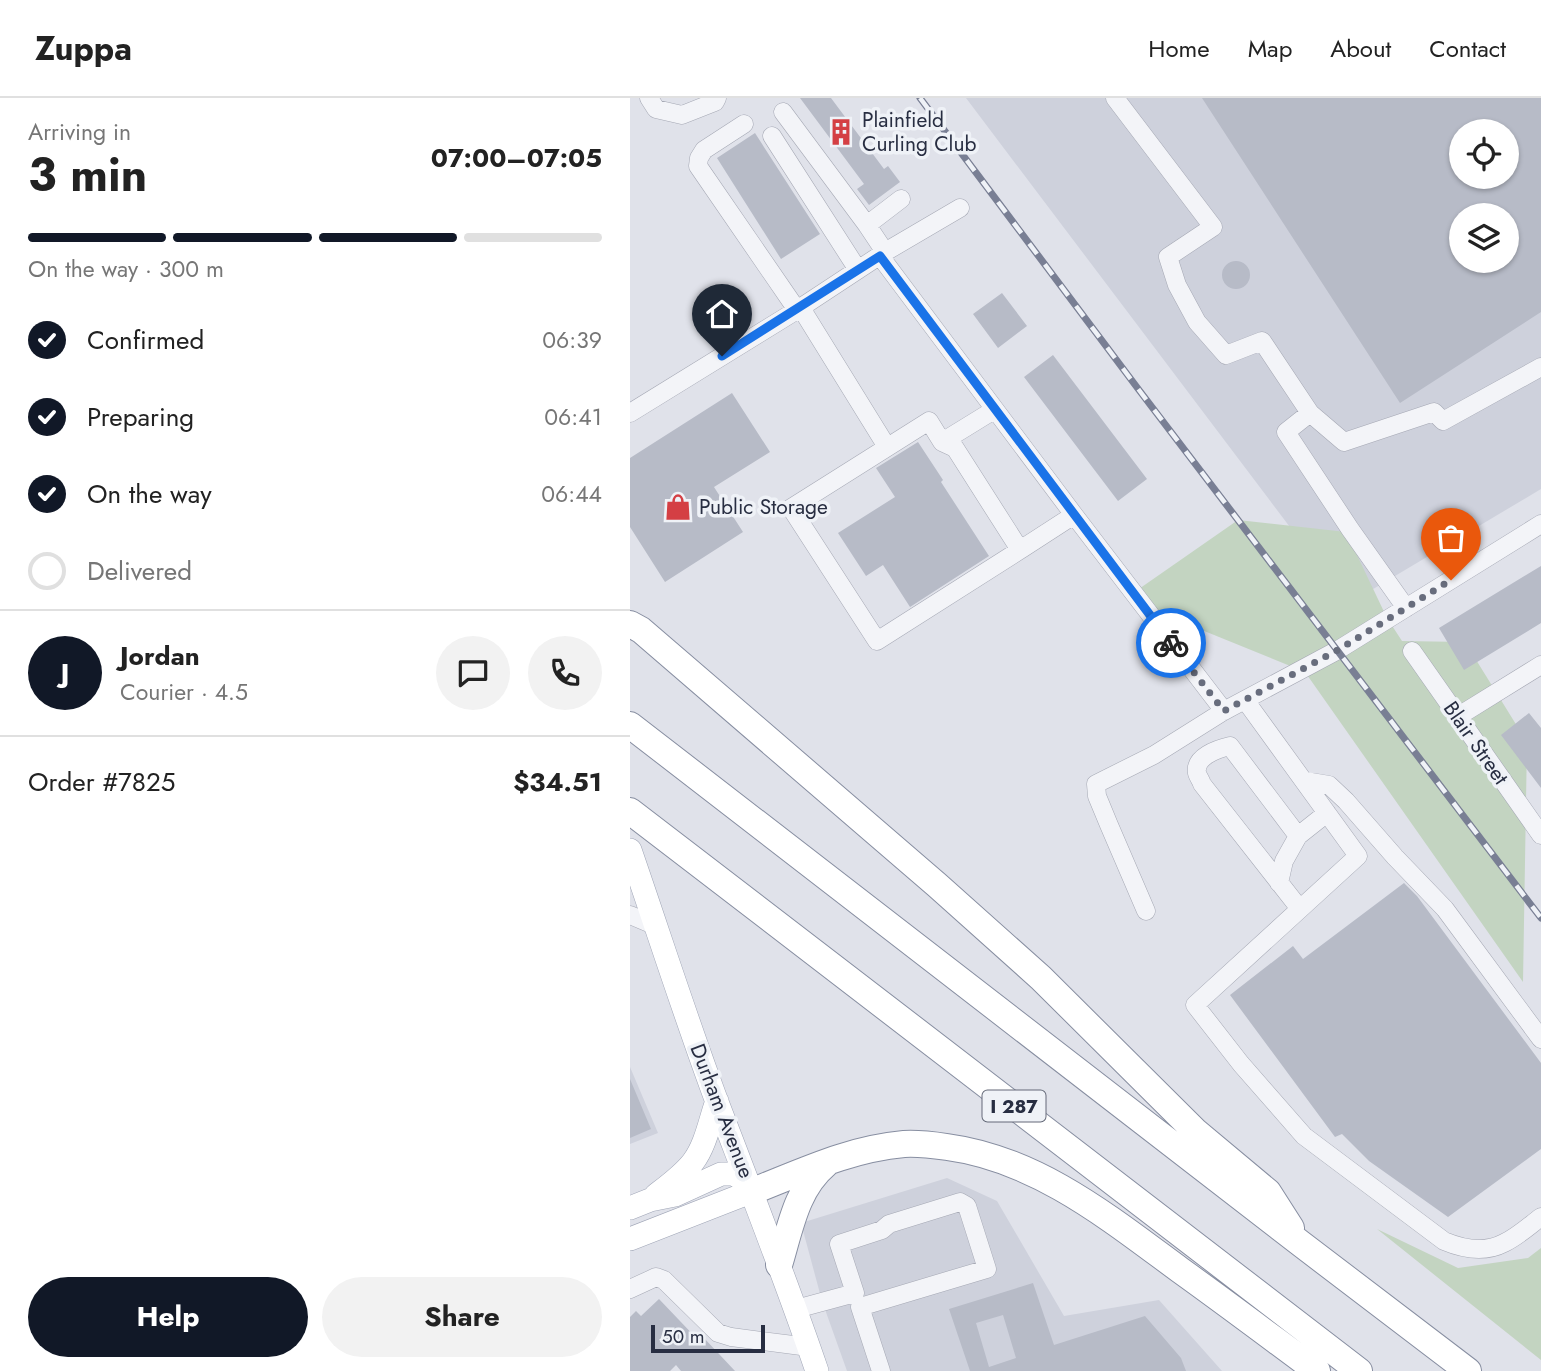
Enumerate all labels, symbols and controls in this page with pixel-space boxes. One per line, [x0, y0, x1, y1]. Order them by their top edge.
text: Zuppa [35, 25, 132, 72]
text: Home [1148, 31, 1210, 66]
text: Map [1248, 31, 1292, 66]
text: About [1330, 31, 1391, 66]
text: Contact [1429, 31, 1506, 66]
place label: Plainfield Curling Club [862, 105, 976, 159]
text: Arriving in [28, 115, 131, 149]
building icon: Plainfield Curling Club [826, 117, 856, 147]
map controls [1449, 119, 1519, 273]
button: locate [1449, 119, 1519, 189]
text: 07:00–07:05 [431, 139, 602, 177]
text: 3 min [28, 142, 147, 208]
button: layers [1449, 203, 1519, 273]
text: On the way · 300 m [28, 252, 224, 286]
pin [692, 284, 752, 356]
icon: home [703, 295, 741, 333]
icon: check [28, 321, 66, 359]
text: Confirmed [87, 321, 204, 359]
text: 06:39 [542, 323, 602, 357]
icon: check [28, 398, 66, 436]
text: Preparing [87, 398, 194, 436]
text: 06:41 [544, 400, 602, 434]
icon: check [28, 475, 66, 513]
text: On the way [87, 475, 212, 513]
text: 06:44 [541, 477, 602, 511]
shop icon: Public Storage [663, 492, 693, 522]
place label: Public Storage [699, 492, 828, 522]
pin [1421, 508, 1481, 580]
icon: bag [1432, 519, 1470, 557]
text: Delivered [87, 552, 192, 590]
courier [1136, 608, 1206, 678]
icon: bike [1152, 624, 1190, 662]
button: chat [436, 636, 510, 710]
button: phone [528, 636, 602, 710]
text: Jordan [120, 637, 200, 675]
text: J [61, 654, 69, 692]
text: Courier · 4.5 [120, 675, 248, 709]
street label: Blair Street [1436, 695, 1516, 791]
text: Order #7825 [28, 763, 175, 801]
text: $34.51 [513, 763, 602, 801]
street label: Durham Avenue [683, 1039, 761, 1183]
road number: I 287 [982, 1090, 1046, 1122]
button: Help [28, 1277, 308, 1357]
button: Share [322, 1277, 602, 1357]
scale bar [651, 1322, 765, 1354]
text: 50 m [662, 1323, 705, 1350]

